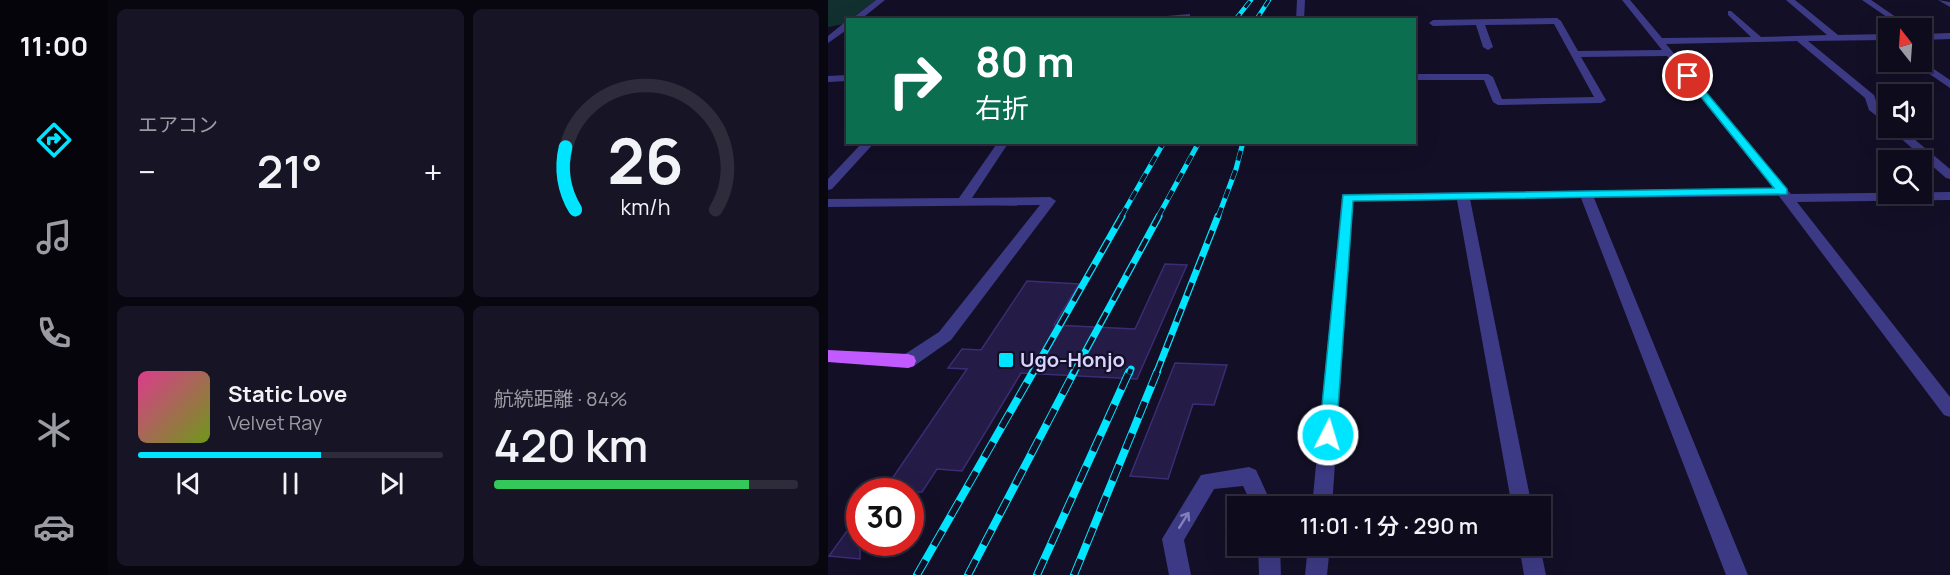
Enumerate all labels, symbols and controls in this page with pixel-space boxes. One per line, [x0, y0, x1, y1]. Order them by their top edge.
north arrow [1878, 18, 1932, 72]
map controls [1878, 18, 1932, 204]
text: 11:00 [20, 27, 88, 64]
text: 80 m [975, 32, 1075, 90]
icon: right [876, 42, 954, 120]
pin [1662, 50, 1713, 101]
icon: arrive [1671, 59, 1704, 92]
button: sound [1878, 84, 1932, 138]
text: 右折 [975, 89, 1029, 126]
text: エアコン [138, 111, 218, 138]
text: 26 [608, 117, 684, 203]
icon: directions [33, 119, 75, 161]
text: 21° [257, 140, 322, 202]
text: − [138, 149, 156, 194]
text: + [423, 149, 442, 194]
button: search [1878, 150, 1932, 204]
text: km/h [621, 192, 671, 221]
icon: music [33, 216, 75, 258]
icon: phone [33, 312, 75, 354]
place label: Ugo-Honjo [1020, 346, 1125, 373]
marker: Ugo-Honjo [997, 351, 1015, 369]
text: Static Love [228, 379, 347, 409]
text: 航続距離 · 84% [494, 385, 627, 412]
position arrow [1296, 403, 1360, 467]
icon: climate [33, 409, 75, 451]
text: Velvet Ray [228, 409, 322, 436]
text: 420 km [494, 414, 648, 476]
icon: previous [172, 467, 205, 500]
icon: pause [274, 467, 307, 500]
icon: next [375, 467, 408, 500]
speed limit sign: 30 [846, 478, 924, 556]
icon: car [33, 506, 75, 548]
text: 11:01 · 1 分 · 290 m [1300, 511, 1478, 541]
one-way arrow [1179, 512, 1191, 529]

